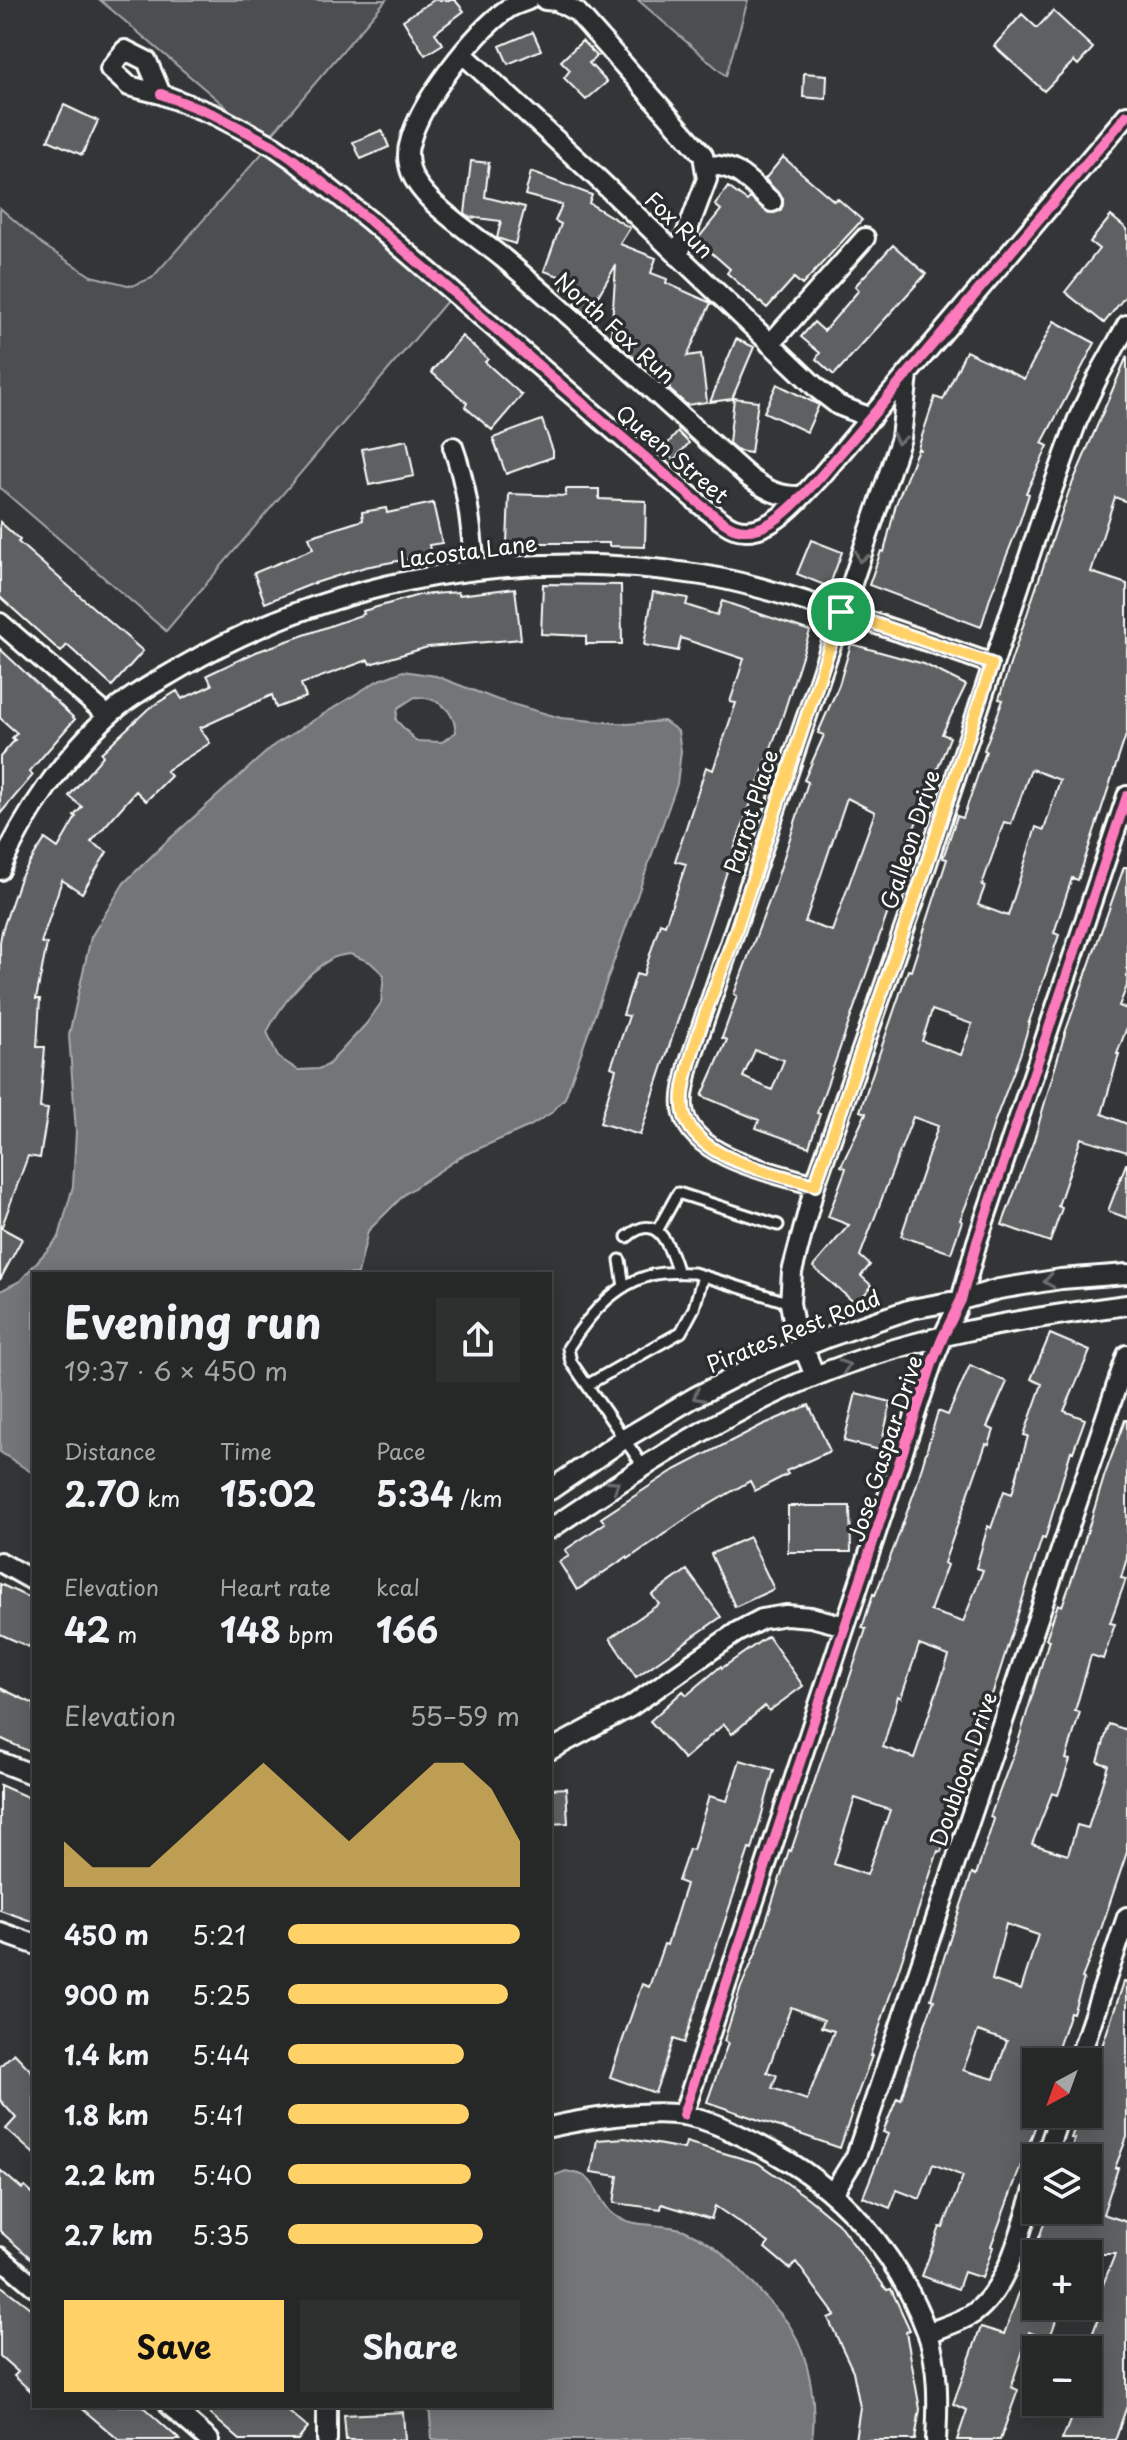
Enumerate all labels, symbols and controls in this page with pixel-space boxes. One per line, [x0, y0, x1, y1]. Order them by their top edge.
street label: Fox Run [638, 183, 722, 265]
street label: North Fox Run [548, 264, 684, 390]
street label: Queen Street [609, 396, 737, 510]
one-way arrow [891, 432, 908, 446]
street label: Lacosta Lane [397, 525, 539, 575]
one-way arrow [854, 550, 870, 564]
pin [807, 578, 875, 646]
icon: arrive [819, 590, 863, 634]
street label: Parrot Place [714, 745, 786, 877]
street label: Galleon Drive [871, 765, 947, 913]
one-way arrow [1043, 1272, 1056, 1289]
street label: Pirates Rest Road [701, 1280, 885, 1380]
text: Evening run [64, 1288, 322, 1354]
button: share [436, 1298, 520, 1382]
text: 19:37 · 6 × 450 m [64, 1351, 288, 1390]
street label: Jose Gaspar Drive [838, 1351, 930, 1545]
one-way arrow [837, 1360, 851, 1376]
one-way arrow [692, 1387, 706, 1402]
text: Distance [64, 1434, 156, 1467]
text: Time [220, 1434, 272, 1467]
text: Pace [376, 1434, 426, 1467]
text: 2.70 [64, 1467, 140, 1519]
text: 15:02 [220, 1467, 316, 1519]
text: 5:34 [376, 1467, 453, 1519]
one-way arrow [606, 1480, 620, 1495]
text: km [140, 1481, 180, 1514]
text: /km [453, 1481, 503, 1514]
text: Elevation [64, 1570, 159, 1603]
text: Heart rate [220, 1570, 331, 1603]
text: kcal [376, 1570, 420, 1603]
text: 42 [64, 1603, 110, 1655]
text: 148 [220, 1603, 281, 1655]
text: 166 [376, 1603, 438, 1655]
text: m [110, 1617, 137, 1650]
text: bpm [281, 1617, 334, 1650]
street label: Doubloon Drive [920, 1687, 1004, 1851]
text: Elevation [64, 1696, 176, 1735]
text: 55–59 m [410, 1696, 520, 1735]
text: 450 m [64, 1915, 149, 1954]
text: 5:21 [192, 1915, 246, 1954]
text: 900 m [64, 1975, 150, 2014]
text: 5:25 [192, 1975, 251, 2014]
text: 1.4 km [64, 2035, 149, 2074]
text: 5:44 [192, 2035, 251, 2074]
north arrow [1022, 2048, 1102, 2128]
map controls [1022, 2048, 1102, 2416]
text: 1.8 km [64, 2095, 149, 2134]
text: 5:41 [192, 2095, 243, 2134]
button: layers [1022, 2144, 1102, 2224]
text: 2.2 km [64, 2155, 155, 2194]
text: 5:40 [192, 2155, 252, 2194]
text: 2.7 km [64, 2215, 153, 2254]
text: 5:35 [192, 2215, 249, 2254]
button: + [1022, 2240, 1102, 2320]
button: Save [64, 2300, 284, 2392]
button: Share [300, 2300, 520, 2392]
button: − [1022, 2336, 1102, 2416]

